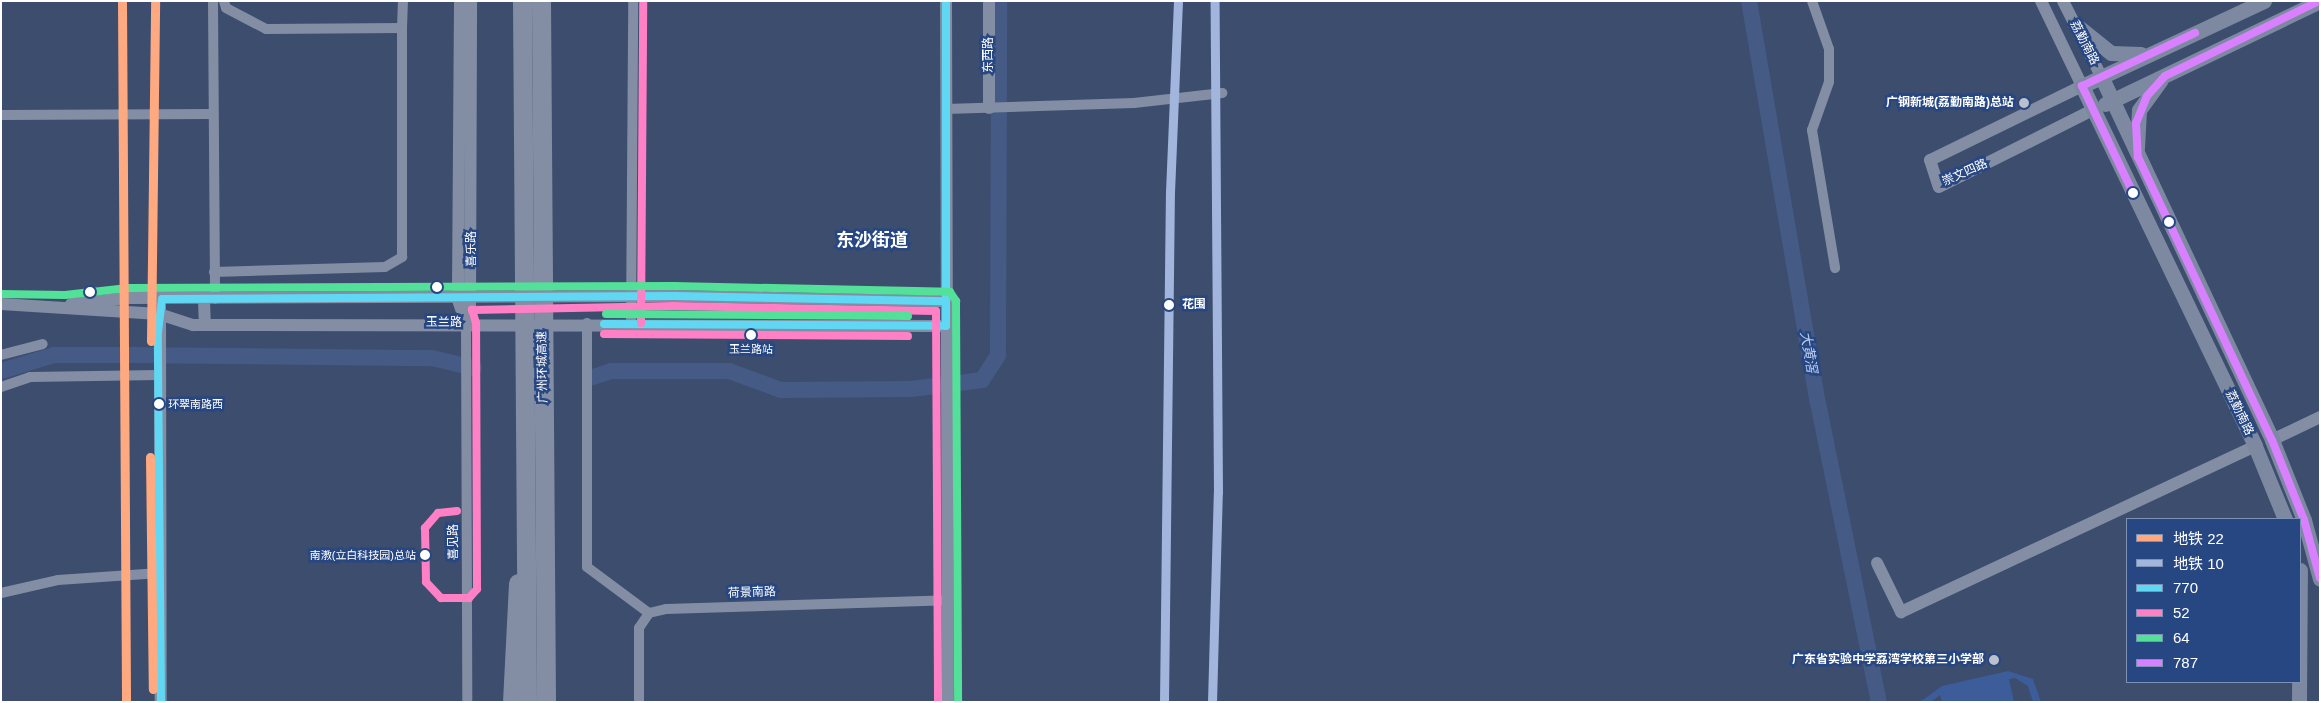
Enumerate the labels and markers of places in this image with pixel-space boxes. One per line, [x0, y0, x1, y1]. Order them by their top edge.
place label: 广钢新城(荔勤南路)总站 [1886, 96, 2014, 110]
marker: 广钢新城(荔勤南路)总站 [2018, 97, 2030, 109]
unlabelled marker [2128, 188, 2138, 198]
unlabelled marker [2164, 217, 2174, 227]
unlabelled marker [432, 282, 442, 292]
unlabelled marker [85, 287, 95, 297]
marker: 花围 [1160, 296, 1178, 314]
place label: 花围 [1182, 298, 1206, 312]
marker: 玉兰路站 [746, 330, 756, 340]
place label: 玉兰路站 [729, 342, 773, 356]
place label: 环翠南路西 [168, 397, 223, 411]
marker: 环翠南路西 [154, 399, 164, 409]
place label: 南漖(立白科技园)总站 [310, 548, 416, 562]
marker: 南漖(立白科技园)总站 [420, 550, 430, 560]
place label: 广东省实验中学荔湾学校第三小学部 [1792, 653, 1984, 667]
marker: 广东省实验中学荔湾学校第三小学部 [1988, 654, 2000, 666]

